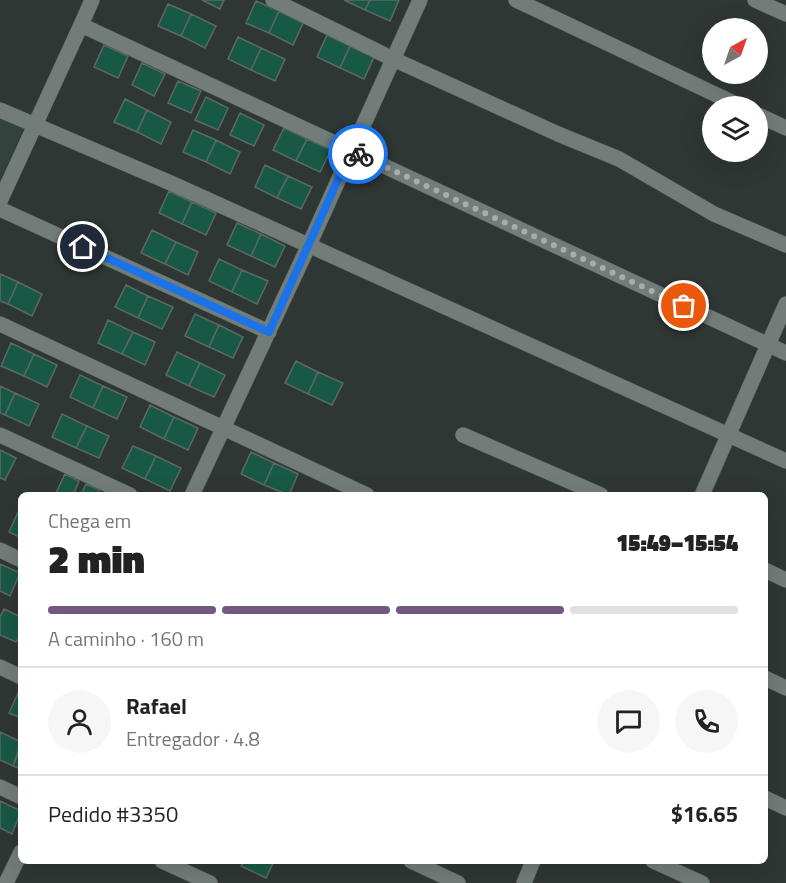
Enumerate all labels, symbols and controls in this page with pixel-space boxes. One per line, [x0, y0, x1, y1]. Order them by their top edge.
north arrow [702, 18, 768, 84]
map controls [702, 18, 768, 162]
button: layers [702, 96, 768, 162]
courier [328, 124, 388, 184]
icon: bike [342, 138, 375, 171]
pin [57, 221, 108, 272]
icon: home [66, 230, 99, 263]
pin [658, 280, 709, 331]
icon: bag [667, 289, 700, 322]
text: Chega em [48, 505, 131, 536]
text: 15:49–15:54 [616, 526, 738, 560]
text: 2 min [48, 529, 145, 588]
text: A caminho · 160 m [48, 623, 204, 654]
text: Rafael [126, 689, 187, 723]
button: person [48, 690, 111, 753]
button: chat [597, 690, 660, 753]
button: phone [675, 690, 738, 753]
text: Entregador · 4.8 [126, 723, 260, 754]
text: Pedido #3350 [48, 797, 178, 831]
text: $16.65 [671, 797, 738, 831]

